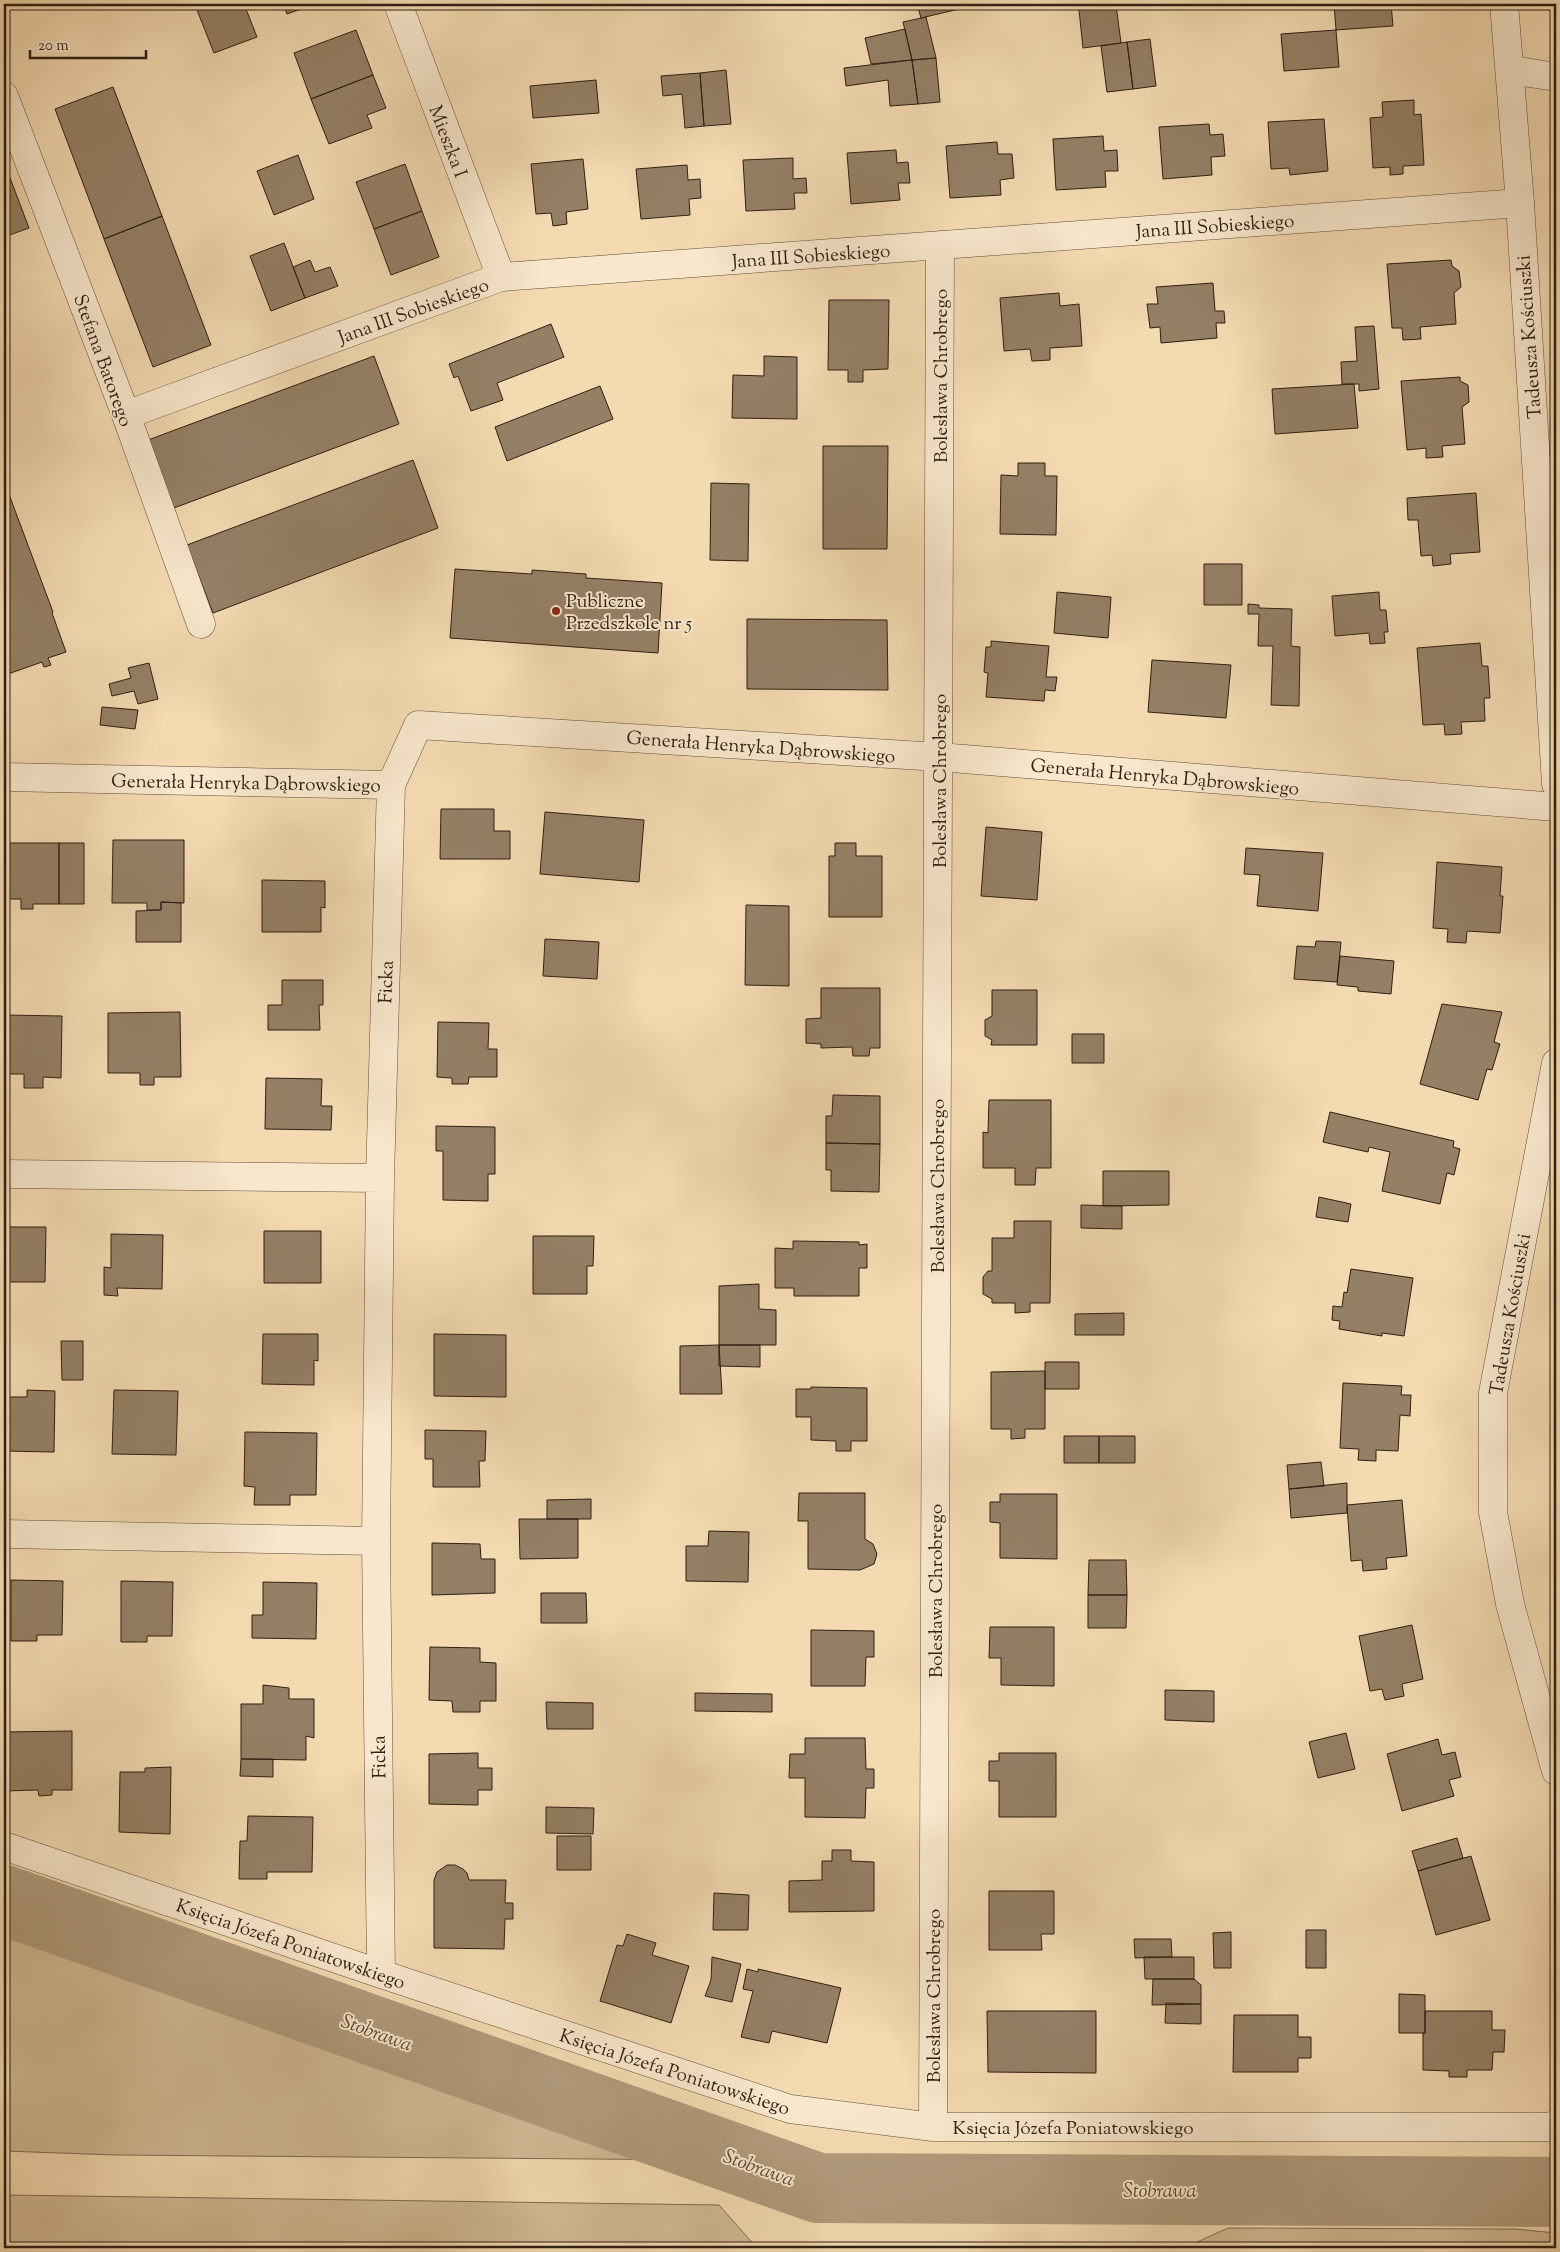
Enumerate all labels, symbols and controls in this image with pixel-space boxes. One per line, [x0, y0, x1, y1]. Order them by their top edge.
scale bar [30, 28, 146, 60]
text: 20 m [38, 36, 69, 57]
street label: Mieszka I [421, 102, 473, 182]
street label: Jana III Sobieskiego [1134, 208, 1295, 247]
street label: Jana III Sobieskiego [730, 238, 891, 277]
street label: Tadeusza Kościuszki [1511, 254, 1550, 420]
street label: Jana III Sobieskiego [334, 273, 493, 353]
street label: Bolesława Chrobrego [929, 289, 956, 463]
street label: Stefana Batorego [65, 291, 138, 431]
place label: Publiczne Przedszkole nr 5 [566, 589, 693, 638]
marker: Publiczne Przedszkole nr 5 [550, 605, 562, 617]
street label: Bolesława Chrobrego [928, 694, 955, 868]
street label: Generała Henryka Dąbrowskiego [625, 726, 896, 771]
street label: Generała Henryka Dąbrowskiego [1029, 753, 1300, 804]
street label: Generała Henryka Dąbrowskiego [111, 769, 381, 800]
street label: Ficka [373, 960, 402, 1004]
street label: Bolesława Chrobrego [926, 1099, 953, 1273]
street label: Tadeusza Kościuszki [1484, 1231, 1539, 1398]
street label: Bolesława Chrobrego [924, 1504, 951, 1678]
street label: Ficka [367, 1735, 394, 1779]
street label: Księcia Józefa Poniatowskiego [172, 1893, 409, 1997]
street label: Bolesława Chrobrego [922, 1909, 949, 2083]
water label: Stobrawa [337, 2008, 416, 2061]
street label: Księcia Józefa Poniatowskiego [555, 2023, 793, 2123]
street label: Księcia Józefa Poniatowskiego [952, 2116, 1194, 2143]
water label: Stobrawa [719, 2143, 798, 2196]
water label: Stobrawa [1123, 2178, 1197, 2207]

